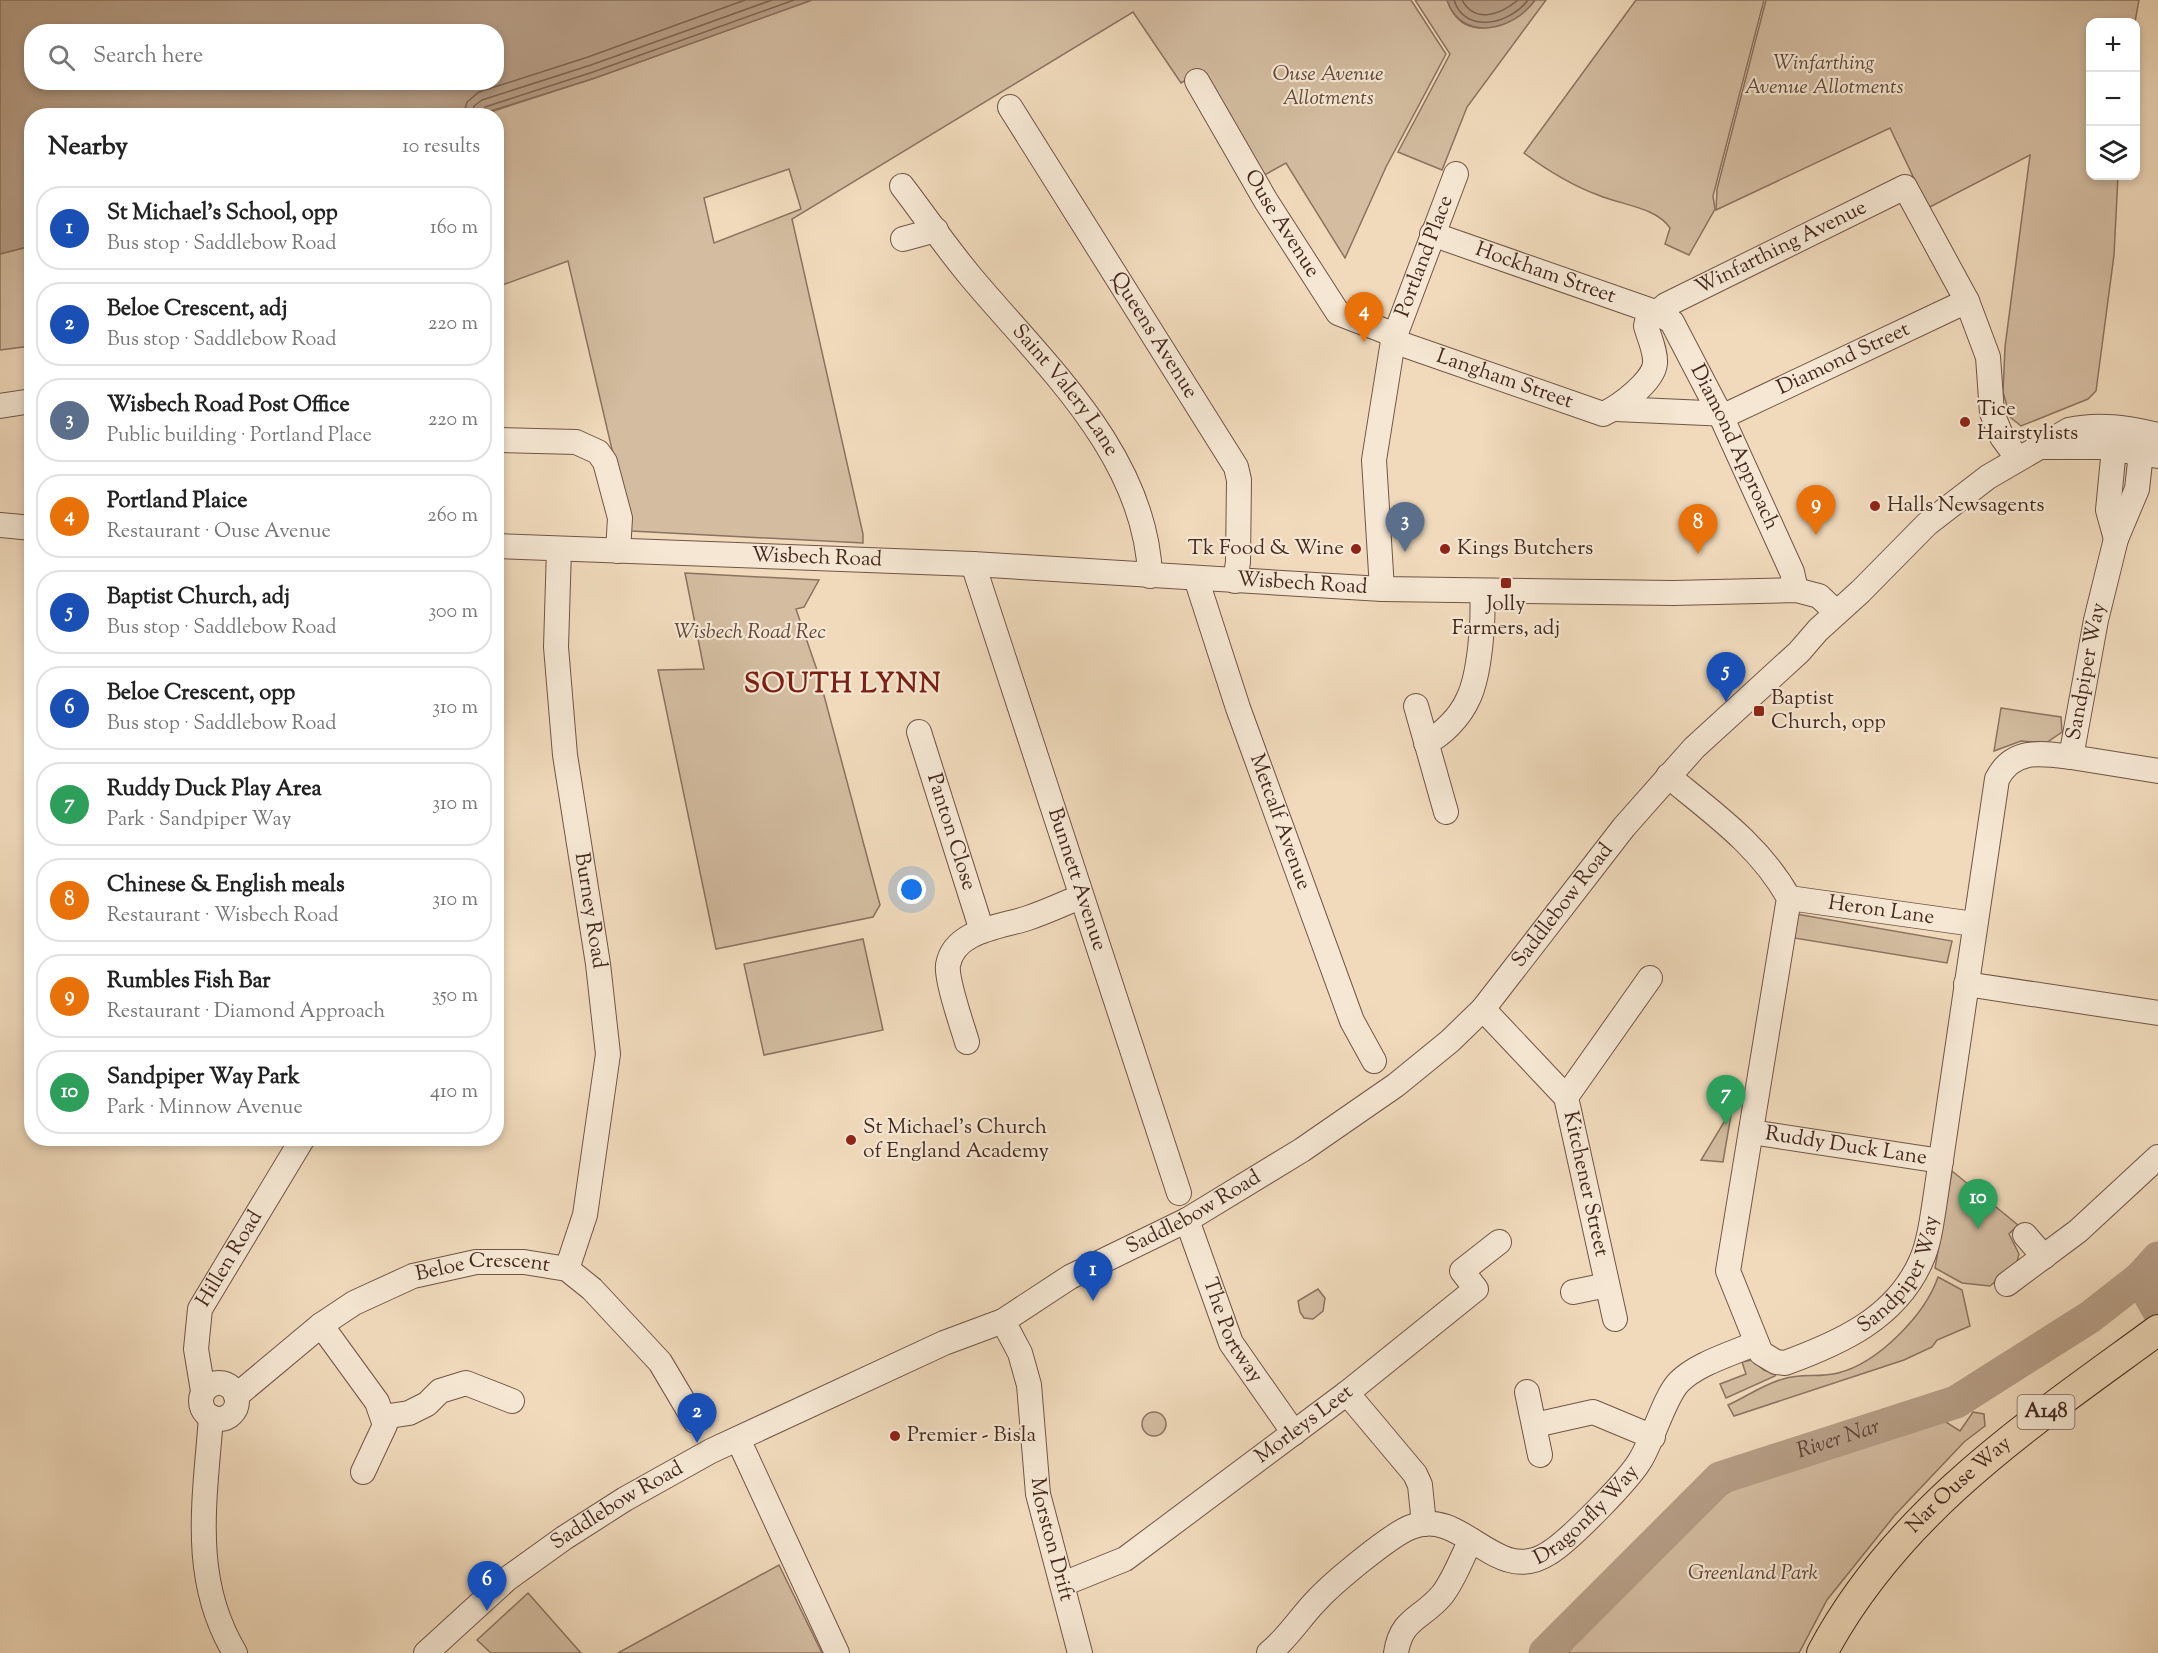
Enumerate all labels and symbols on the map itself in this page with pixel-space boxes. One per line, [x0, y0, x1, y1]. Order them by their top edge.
park label: Winfarthing Avenue Allotments [1744, 49, 1904, 103]
park label: Ouse Avenue Allotments [1272, 60, 1384, 114]
street label: Ouse Avenue [1236, 164, 1327, 284]
street label: Portland Place [1388, 191, 1461, 322]
street label: Winfarthing Avenue [1690, 193, 1872, 303]
street label: Hockham Street [1471, 235, 1620, 312]
street label: Queens Avenue [1102, 266, 1205, 405]
pin: 4 [1344, 292, 1384, 342]
street label: Diamond Street [1772, 315, 1915, 404]
street label: Saint Valery Lane [1004, 318, 1126, 462]
street label: Langham Street [1432, 342, 1577, 417]
street label: Diamond Approach [1682, 359, 1786, 535]
place label: Tice Hairstylists [1977, 395, 2078, 449]
marker: Tice Hairstylists [1958, 415, 1972, 429]
pin: 9 [1796, 486, 1836, 535]
place label: Halls Newsagents [1887, 491, 2045, 521]
marker: Halls Newsagents [1868, 499, 1882, 513]
pin: 3 [1386, 502, 1424, 552]
pin: 8 [1678, 504, 1718, 554]
place label: Tk Food & Wine [1188, 534, 1344, 564]
place label: Kings Butchers [1457, 534, 1593, 564]
street label: Wisbech Road [751, 541, 883, 576]
marker: Tk Food & Wine [1349, 542, 1363, 556]
marker: Kings Butchers [1438, 542, 1452, 556]
street label: Wisbech Road [1236, 565, 1368, 603]
marker: Jolly Farmers, adj [1499, 576, 1513, 590]
place label: Jolly Farmers, adj [1452, 590, 1560, 644]
street label: Sandpiper Way [2059, 599, 2115, 743]
park label: Wisbech Road Rec [674, 618, 826, 648]
pin: 5 [1706, 652, 1746, 702]
district label: SOUTH LYNN [744, 666, 942, 705]
place label: Baptist Church, opp [1771, 684, 1886, 738]
marker: Baptist Church, opp [1752, 704, 1766, 718]
street label: Metcalf Avenue [1241, 750, 1318, 894]
street label: Panton Close [918, 770, 983, 894]
street label: Bunnett Avenue [1039, 804, 1114, 955]
street label: Saddlebow Road [1505, 837, 1621, 974]
street label: Burney Road [566, 850, 614, 971]
your location [897, 875, 926, 904]
street label: Heron Lane [1826, 889, 1936, 933]
pin: 7 [1706, 1076, 1746, 1125]
street label: Kitchener Street [1555, 1108, 1616, 1260]
place label: St Michael's Church of England Academy [863, 1113, 1049, 1167]
street label: Ruddy Duck Lane [1763, 1119, 1929, 1174]
marker: St Michael's Church of England Academy [844, 1133, 858, 1147]
street label: Saddlebow Road [1121, 1163, 1267, 1262]
pin: 10 [1958, 1180, 1998, 1229]
street label: Hillen Road [189, 1205, 271, 1313]
street label: Sandpiper Way [1852, 1213, 1948, 1341]
street label: Beloe Crescent [413, 1247, 552, 1290]
pin: 1 [1074, 1252, 1112, 1301]
street label: The Portway [1194, 1274, 1270, 1390]
street label: Morleys Leet [1249, 1378, 1360, 1472]
pin: 2 [678, 1394, 716, 1443]
road number: A148 [2018, 1395, 2074, 1429]
water label: River Nar [1793, 1411, 1884, 1468]
place label: Premier - Bisla [907, 1421, 1036, 1451]
marker: Premier - Bisla [888, 1429, 902, 1443]
street label: Nar Ouse Way [1900, 1429, 2019, 1541]
street label: Saddlebow Road [545, 1454, 689, 1558]
street label: Dragonfly Way [1529, 1458, 1647, 1574]
street label: Morston Drift [1022, 1476, 1081, 1605]
park label: Greenland Park [1688, 1559, 1818, 1589]
pin: 6 [468, 1562, 506, 1611]

